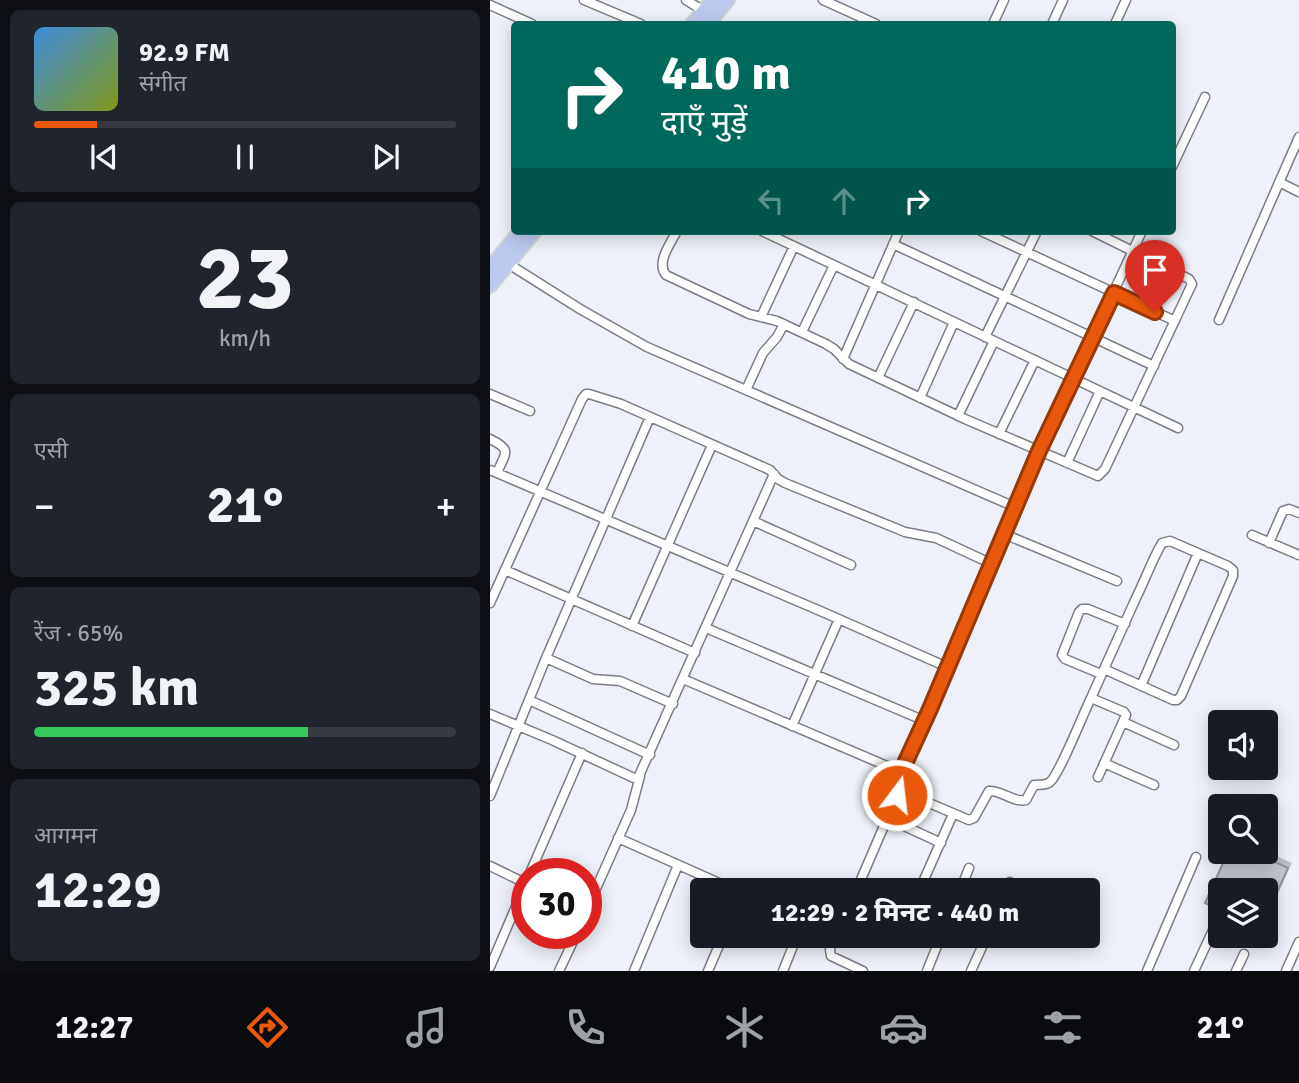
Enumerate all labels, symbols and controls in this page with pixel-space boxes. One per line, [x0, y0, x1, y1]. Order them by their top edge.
text: 92.9 FM [139, 37, 230, 69]
text: 410 m [661, 43, 791, 103]
icon: right [546, 49, 637, 140]
text: संगीत [139, 69, 187, 98]
text: दाएँ मुड़ें [661, 103, 747, 142]
icon: previous [85, 138, 123, 176]
icon: pause [226, 138, 264, 176]
icon: next [367, 138, 405, 176]
icon: left [752, 182, 790, 220]
icon: ahead [825, 182, 863, 220]
icon: right [898, 182, 936, 220]
text: 23 [196, 222, 294, 335]
pin [1125, 240, 1185, 312]
icon: arrive [1136, 251, 1174, 289]
text: km/h [219, 324, 271, 353]
text: एसी [34, 436, 68, 465]
text: 21° [207, 473, 283, 537]
text: − [34, 483, 55, 530]
text: + [435, 483, 456, 530]
text: रेंज · 65% [34, 619, 123, 648]
text: 325 km [34, 656, 199, 720]
map controls [1208, 710, 1278, 948]
button: sound [1208, 710, 1278, 780]
position arrow [860, 758, 934, 832]
button: search [1208, 794, 1278, 864]
text: आगमन [34, 821, 97, 850]
text: 12:29 [34, 858, 162, 922]
speed limit sign: 30 [511, 858, 602, 949]
button: layers [1208, 878, 1278, 948]
text: 12:29 · 2 मिनट · 440 m [771, 897, 1019, 929]
icon: directions [243, 1003, 292, 1052]
icon: music [402, 1003, 451, 1052]
icon: phone [561, 1003, 610, 1052]
icon: climate [720, 1003, 769, 1052]
icon: car [879, 1003, 928, 1052]
icon: filters [1038, 1003, 1087, 1052]
text: 12:27 [55, 1008, 133, 1047]
text: 21° [1197, 1008, 1244, 1047]

